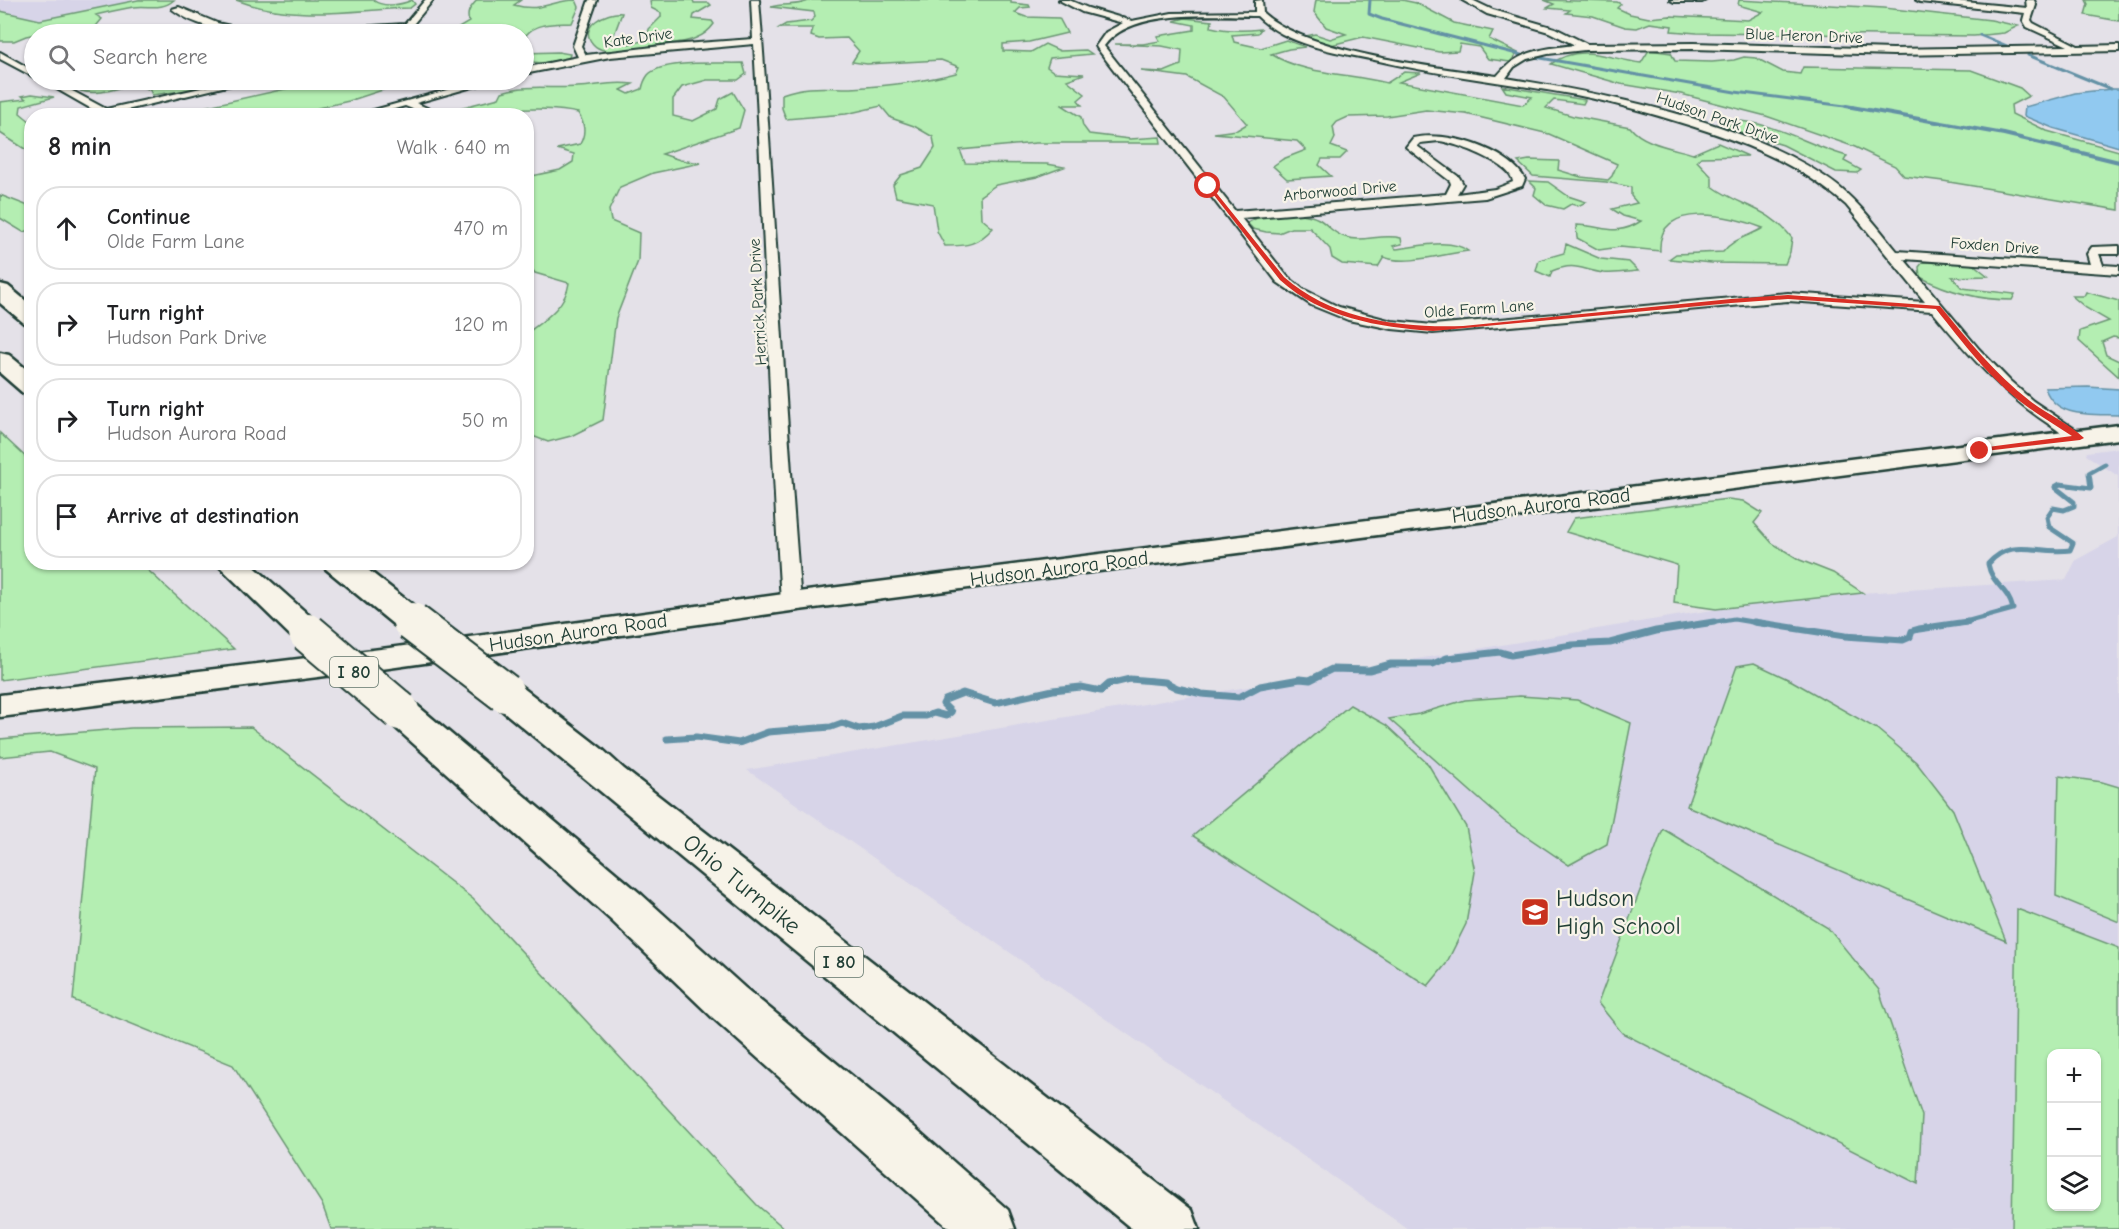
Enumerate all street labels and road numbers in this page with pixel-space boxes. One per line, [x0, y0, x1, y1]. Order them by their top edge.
street label: Kate Drive [603, 24, 674, 52]
street label: Blue Heron Drive [1745, 25, 1863, 47]
street label: Hudson Park Drive [1654, 89, 1781, 147]
street label: Arborwood Drive [1283, 177, 1397, 205]
street label: Foxden Drive [1950, 234, 2040, 258]
street label: Herrick Park Drive [746, 238, 770, 366]
street label: Olde Farm Lane [1424, 296, 1535, 322]
street label: Hudson Aurora Road [1451, 483, 1632, 528]
street label: Hudson Aurora Road [969, 546, 1150, 591]
street label: Hudson Aurora Road [488, 609, 669, 656]
road number: I 80 [330, 657, 378, 687]
street label: Ohio Turnpike [677, 828, 807, 940]
road number: I 80 [815, 947, 863, 977]

